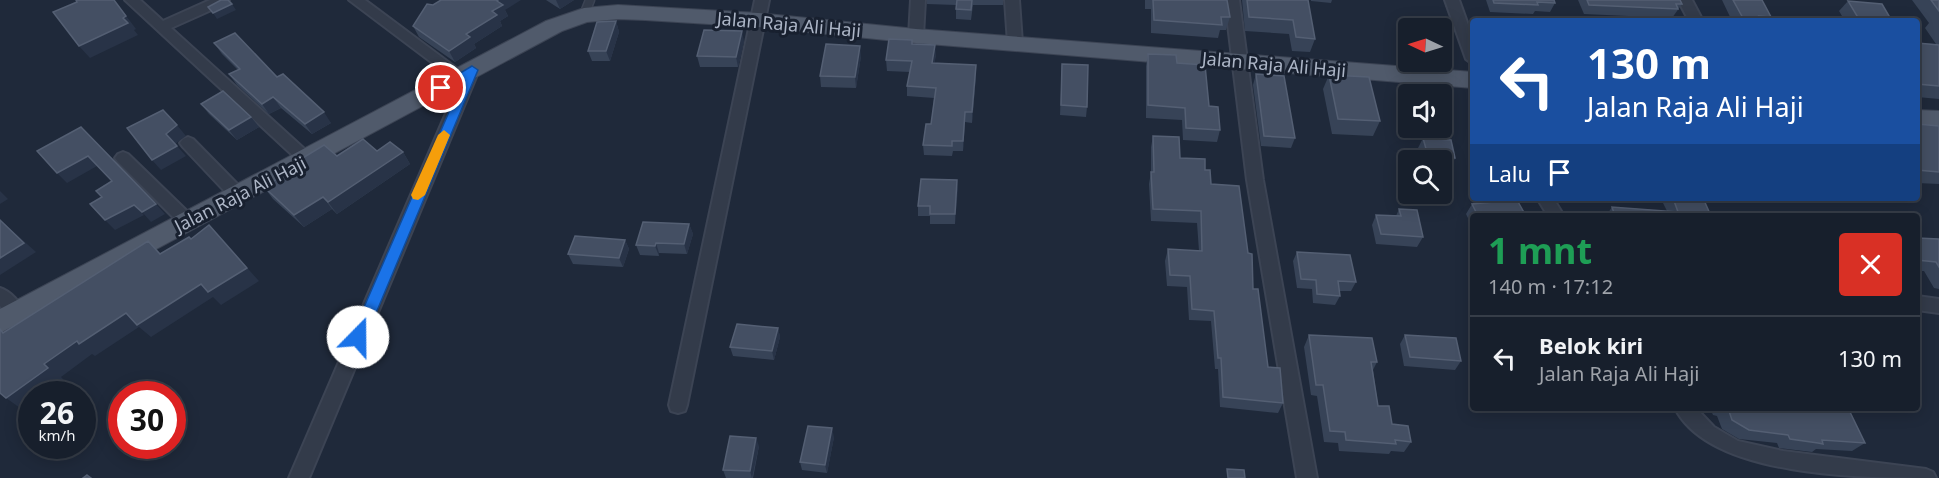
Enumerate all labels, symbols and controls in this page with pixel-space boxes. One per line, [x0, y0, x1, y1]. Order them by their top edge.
street label: Jalan Raja Ali Haji [714, 6, 862, 42]
north arrow [1398, 18, 1452, 72]
map controls [1398, 18, 1452, 204]
text: 130 m [1587, 34, 1711, 91]
icon: left [1488, 42, 1566, 120]
street label: Jalan Raja Ali Haji [1199, 46, 1347, 82]
pin [415, 62, 466, 113]
icon: arrive [424, 71, 457, 104]
button: sound [1398, 84, 1452, 138]
text: Jalan Raja Ali Haji [1587, 88, 1804, 125]
button: search [1398, 150, 1452, 204]
street label: Jalan Raja Ali Haji [168, 151, 310, 238]
icon: arrive [1543, 156, 1576, 189]
text: Lalu [1488, 158, 1531, 188]
text: 1 mnt [1488, 226, 1592, 275]
button: close [1839, 233, 1902, 296]
text: 140 m · 17:12 [1488, 273, 1613, 300]
position arrow [326, 305, 390, 369]
text: Belok kiri [1539, 330, 1643, 360]
icon: left [1488, 342, 1521, 375]
text: 130 m [1838, 343, 1902, 373]
text: Jalan Raja Ali Haji [1539, 360, 1700, 387]
speed limit sign: 30 [108, 381, 186, 459]
text: 26 [40, 392, 74, 433]
text: km/h [39, 425, 75, 445]

